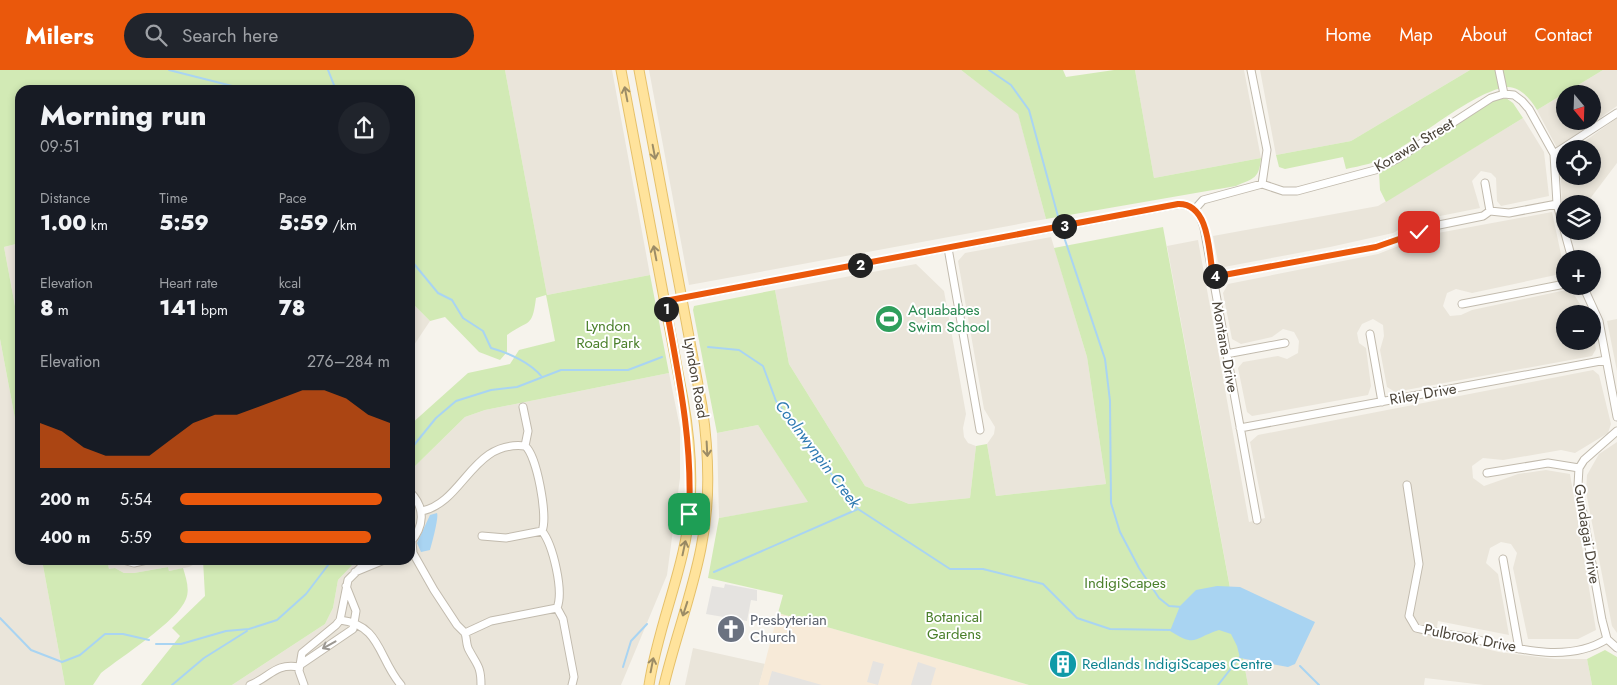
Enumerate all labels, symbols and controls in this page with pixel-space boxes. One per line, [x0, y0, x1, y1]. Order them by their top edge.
search box [124, 13, 474, 58]
text: Milers [25, 18, 94, 53]
icon: search [142, 21, 170, 49]
text: Search here [182, 22, 278, 49]
text: Home [1325, 22, 1371, 48]
text: Map [1399, 22, 1433, 48]
text: About [1461, 22, 1506, 48]
text: Contact [1534, 22, 1592, 48]
north arrow [1556, 85, 1601, 130]
map controls [1556, 85, 1601, 350]
one-way arrow [621, 86, 630, 102]
text: Morning run [40, 95, 206, 136]
button: share [338, 102, 390, 154]
street label: Korawal Street [1370, 112, 1458, 178]
text: 09:51 [40, 135, 80, 158]
button: locate [1556, 140, 1601, 185]
one-way arrow [650, 144, 659, 160]
text: Distance [40, 188, 90, 208]
text: Time [159, 188, 188, 208]
text: Pace [279, 188, 307, 208]
button: layers [1556, 195, 1601, 240]
text: 1.00 [40, 208, 87, 238]
text: 5:59 [159, 208, 209, 238]
text: 5:59 [279, 208, 328, 238]
pin [1398, 211, 1440, 253]
pin: 3 [1052, 214, 1076, 238]
text: km [87, 215, 108, 235]
text: /km [328, 215, 357, 235]
text: 3 [1060, 216, 1069, 236]
icon: check [1405, 218, 1433, 246]
one-way arrow [650, 246, 660, 262]
button: + [1556, 250, 1601, 295]
pin: 2 [848, 252, 872, 278]
text: 2 [856, 255, 865, 275]
pin: 4 [1202, 264, 1228, 288]
text: 4 [1211, 266, 1220, 286]
text: Elevation [40, 273, 93, 293]
text: Heart rate [159, 273, 218, 293]
text: kcal [279, 273, 301, 293]
text: 8 [40, 293, 54, 323]
text: 141 [159, 293, 197, 323]
text: 78 [279, 293, 305, 323]
pin: 1 [654, 296, 678, 322]
text: 1 [663, 299, 670, 319]
place label: Aquababes Swim School [908, 299, 990, 338]
text: m [54, 300, 69, 320]
text: bpm [197, 300, 228, 320]
street label: Montana Drive [1206, 300, 1244, 394]
sports icon: Aquababes Swim School [874, 304, 904, 334]
button: − [1556, 305, 1601, 350]
park label: Lyndon Road Park [576, 315, 640, 354]
street label: Lyndon Road [678, 336, 714, 420]
text: Elevation [40, 350, 100, 373]
text: 276–284 m [307, 350, 390, 373]
street label: Riley Drive [1388, 377, 1459, 411]
water label: Coolnwynpin Creek [770, 395, 867, 514]
one-way arrow [702, 441, 711, 457]
street label: Gundagai Drive [1568, 483, 1606, 586]
text: 200 m [40, 488, 90, 511]
text: 5:54 [120, 488, 152, 511]
pin [668, 493, 710, 535]
icon: arrive [675, 500, 703, 528]
text: 400 m [40, 526, 90, 549]
text: 5:59 [120, 526, 152, 549]
one-way arrow [679, 541, 689, 557]
park label: IndigiScapes [1084, 572, 1166, 594]
one-way arrow [680, 601, 689, 617]
park label: Botanical Gardens [926, 606, 983, 645]
place label: Presbyterian Church [750, 609, 827, 648]
church icon: Presbyterian Church [716, 614, 746, 644]
street label: Pulbrook Drive [1422, 618, 1518, 658]
one-way arrow [322, 640, 336, 650]
building icon: Redlands IndigiScapes Centre [1048, 649, 1078, 679]
place label: Redlands IndigiScapes Centre [1082, 653, 1273, 675]
one-way arrow [648, 658, 658, 674]

